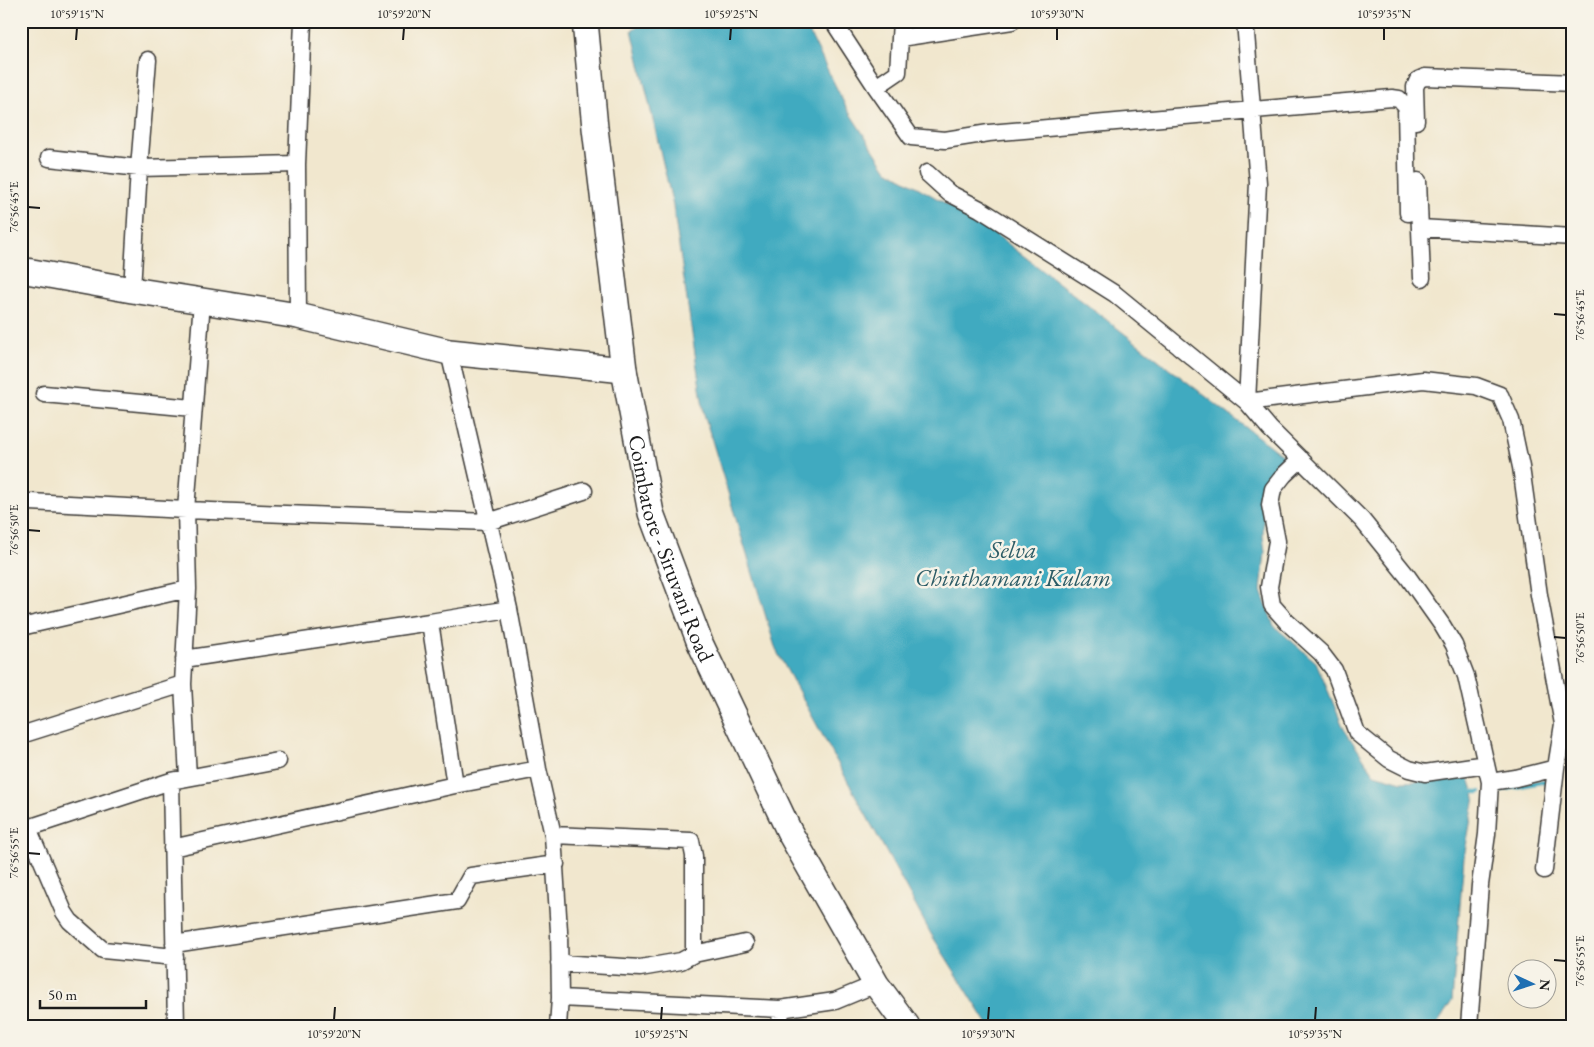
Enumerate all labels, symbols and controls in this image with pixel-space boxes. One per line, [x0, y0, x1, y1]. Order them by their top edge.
text: 10°59'15"N [50, 6, 104, 22]
text: 10°59'20"N [377, 6, 431, 22]
text: 10°59'25"N [704, 6, 758, 22]
text: 10°59'30"N [1030, 6, 1084, 22]
text: 10°59'35"N [1357, 6, 1411, 22]
text: 76°56'45"E [6, 181, 22, 233]
text: 76°56'45"E [1572, 289, 1588, 341]
street label: Coimbatore - Siruvani Road [622, 432, 721, 667]
text: 76°56'50"E [6, 504, 22, 556]
water label: Selva Chinthamani Kulam [915, 534, 1111, 593]
text: 76°56'50"E [1572, 612, 1588, 664]
text: 76°56'55"E [6, 827, 22, 879]
text: 76°56'55"E [1572, 935, 1588, 987]
north arrow [1506, 960, 1556, 1010]
scale bar [40, 977, 146, 1009]
text: N [1536, 979, 1554, 992]
text: 50 m [48, 985, 77, 1004]
text: 10°59'20"N [307, 1026, 361, 1042]
text: 10°59'25"N [634, 1026, 688, 1042]
text: 10°59'30"N [961, 1026, 1015, 1042]
text: 10°59'35"N [1288, 1026, 1342, 1042]

